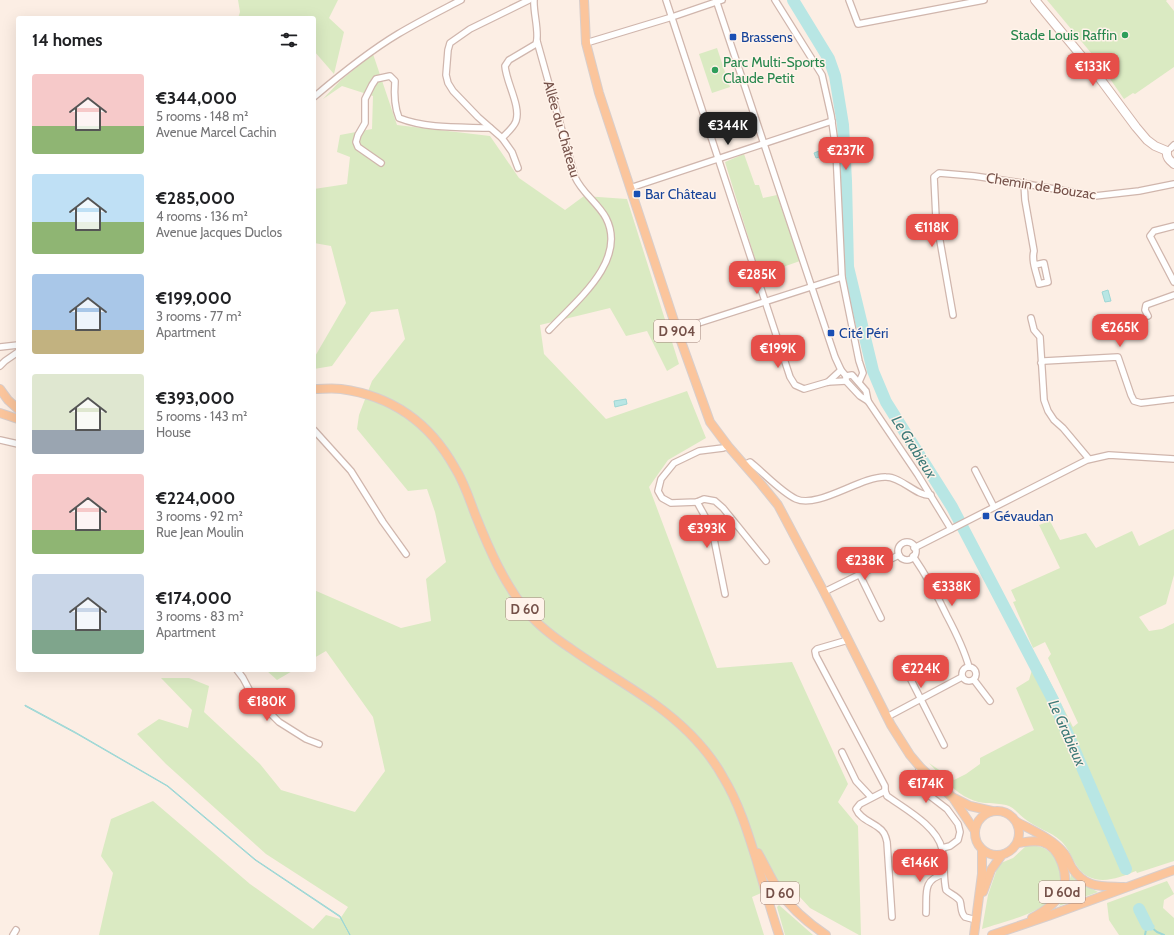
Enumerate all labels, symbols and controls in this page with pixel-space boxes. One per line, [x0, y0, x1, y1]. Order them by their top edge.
place label: Stade Louis Raffin [1011, 26, 1117, 44]
place label: Brassens [741, 28, 793, 46]
icon: filters [278, 29, 300, 51]
text: 14 homes [32, 30, 102, 50]
marker: Stade Louis Raffin [1120, 30, 1130, 40]
marker: Brassens [728, 32, 738, 42]
place label: Parc Multi-Sports Claude Petit [723, 53, 825, 87]
pin: €133K [1065, 53, 1121, 87]
text: €133K [1075, 58, 1111, 74]
marker: Parc Multi-Sports Claude Petit [710, 65, 720, 75]
street label: Allée du Château [540, 79, 584, 179]
text: €344,000 [156, 88, 237, 108]
icon: home [64, 90, 112, 138]
text: 5 rooms · 148 m² [156, 108, 248, 124]
pin: €344K [700, 112, 756, 146]
text: €344K [708, 117, 748, 133]
text: Avenue Marcel Cachin [156, 124, 276, 140]
pin: €237K [818, 137, 874, 171]
text: €237K [828, 142, 865, 158]
street label: Chemin de Bouzac [985, 168, 1097, 204]
place label: Bar Château [645, 185, 716, 203]
text: €285,000 [156, 188, 235, 208]
marker: Bar Château [632, 189, 642, 199]
icon: home [64, 190, 112, 238]
text: 4 rooms · 136 m² [156, 208, 248, 224]
pin: €118K [904, 214, 960, 248]
text: €118K [915, 219, 949, 235]
text: Avenue Jacques Duclos [156, 224, 282, 240]
pin: €285K [729, 261, 785, 295]
text: €285K [738, 266, 776, 282]
text: €199,000 [156, 288, 232, 308]
icon: home [64, 290, 112, 338]
text: 3 rooms · 77 m² [156, 308, 242, 324]
pin: €265K [1092, 314, 1148, 348]
text: €265K [1101, 319, 1139, 335]
road number: D 904 [654, 320, 700, 342]
text: Apartment [156, 324, 216, 340]
place label: Cité Péri [839, 324, 888, 342]
marker: Cité Péri [826, 328, 836, 338]
pin: €199K [750, 335, 806, 369]
text: €199K [760, 340, 796, 356]
text: €393,000 [156, 388, 235, 408]
icon: home [64, 390, 112, 438]
text: 5 rooms · 143 m² [156, 408, 247, 424]
water label: Le Grabieux [888, 412, 941, 482]
text: House [156, 424, 191, 440]
text: €224,000 [156, 488, 235, 508]
icon: home [64, 490, 112, 538]
place label: Gévaudan [994, 507, 1054, 525]
text: 3 rooms · 92 m² [156, 508, 243, 524]
marker: Gévaudan [981, 511, 991, 521]
pin: €393K [679, 515, 735, 549]
text: €393K [688, 520, 726, 536]
text: Rue Jean Moulin [156, 524, 244, 540]
pin: €238K [837, 547, 893, 581]
text: €238K [846, 552, 884, 568]
pin: €338K [924, 573, 980, 607]
text: €338K [933, 578, 971, 594]
text: €174,000 [156, 588, 232, 608]
icon: home [64, 590, 112, 638]
road number: D 60 [506, 598, 544, 620]
text: 3 rooms · 83 m² [156, 608, 243, 624]
text: Apartment [156, 624, 216, 640]
pin: €224K [893, 655, 949, 689]
text: €224K [902, 660, 940, 676]
pin: €180K [239, 688, 295, 722]
text: €180K [248, 693, 286, 709]
water label: Le Grabieux [1044, 697, 1090, 769]
pin: €174K [898, 770, 954, 804]
text: €174K [908, 775, 944, 791]
pin: €146K [892, 849, 948, 883]
text: €146K [902, 854, 938, 870]
road number: D 60d [1039, 881, 1085, 903]
road number: D 60 [761, 882, 799, 904]

